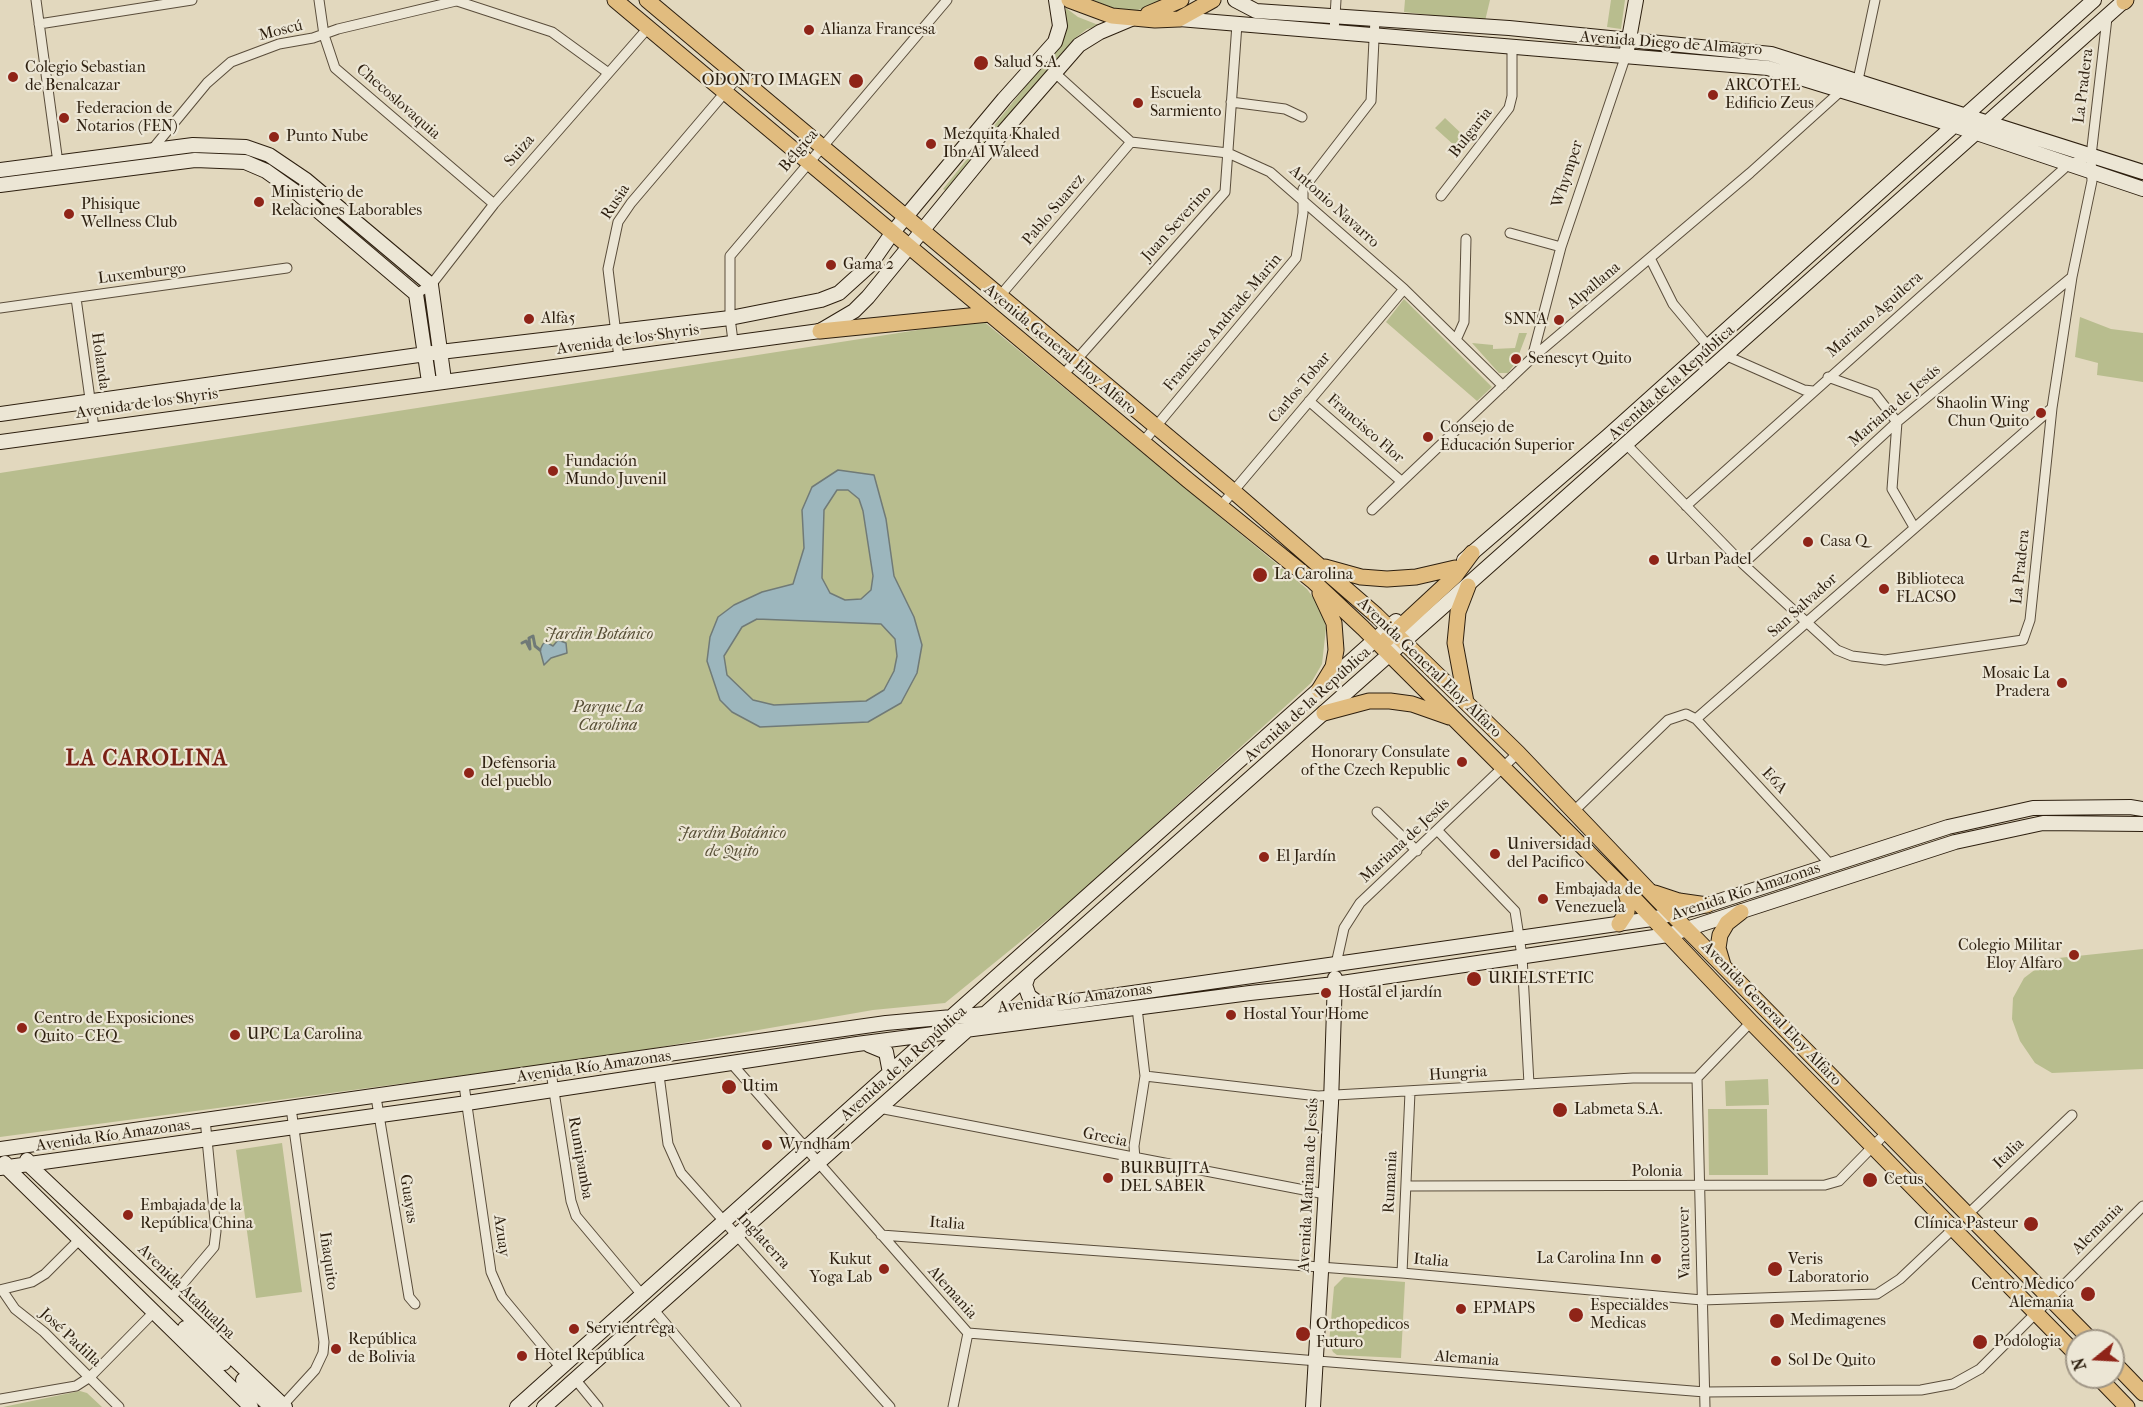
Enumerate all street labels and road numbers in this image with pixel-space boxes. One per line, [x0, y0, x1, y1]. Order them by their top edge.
street label: Moscú [257, 16, 305, 46]
street label: Avenida Diego de Almagro [1579, 28, 1763, 60]
street label: La Pradera [2070, 48, 2098, 124]
street label: Checoslovaquia [352, 60, 444, 144]
street label: Bulgaria [1445, 104, 1497, 162]
street label: Bélgica [775, 126, 823, 176]
street label: Suiza [501, 131, 539, 171]
street label: Whymper [1548, 138, 1588, 210]
street label: Antonio Navarro [1285, 162, 1383, 252]
street label: Pablo Suarez [1019, 170, 1089, 250]
street label: Rusia [597, 181, 635, 223]
street label: Juan Severino [1138, 182, 1216, 266]
street label: Francisco Andrade Marin [1160, 250, 1286, 396]
street label: Alpallana [1563, 258, 1625, 314]
street label: Luxemburgo [97, 259, 187, 289]
street label: Mariano Aguilera [1823, 268, 1927, 362]
street label: Avenida General Eloy Alfaro [980, 280, 1140, 420]
street label: Avenida de los Shyris [556, 321, 700, 359]
street label: Avenida de la República [1605, 321, 1739, 445]
street label: Holanda [86, 331, 114, 391]
street label: Carlos Tobar [1265, 349, 1335, 427]
street label: Mariana de Jesús [1845, 361, 1945, 451]
street label: Avenida de los Shyris [75, 385, 219, 423]
street label: Francisco Flor [1322, 390, 1408, 468]
street label: La Pradera [2008, 529, 2034, 605]
street label: San Salvador [1764, 570, 1842, 642]
street label: Avenida General Eloy Alfaro [1353, 594, 1505, 742]
street label: Avenida de la República [1241, 643, 1375, 767]
street label: E6A [1757, 764, 1791, 798]
street label: Mariana de Jesús [1356, 795, 1454, 887]
street label: Avenida Río Amazonas [1669, 859, 1823, 925]
street label: Avenida General Eloy Alfaro [1697, 938, 1845, 1090]
street label: Avenida Río Amazonas [997, 980, 1153, 1018]
street label: Avenida de la República [837, 1002, 971, 1126]
street label: Avenida Río Amazonas [516, 1047, 672, 1087]
street label: Hungria [1428, 1062, 1488, 1086]
street label: Avenida Mariana de Jesús [1295, 1097, 1323, 1273]
street label: Rumipamba [563, 1115, 597, 1201]
street label: Avenida Río Amazonas [35, 1116, 191, 1156]
street label: Grecia [1081, 1124, 1129, 1152]
street label: Italia [1989, 1135, 2029, 1173]
street label: Rumania [1380, 1150, 1402, 1214]
street label: Polonia [1631, 1162, 1683, 1182]
street label: Guayas [395, 1173, 421, 1225]
street label: Alemania [2068, 1199, 2128, 1259]
street label: Vancouver [1675, 1207, 1695, 1279]
street label: Inglaterra [732, 1208, 794, 1274]
street label: Italia [929, 1213, 965, 1235]
street label: Azuay [489, 1214, 513, 1258]
street label: Iñaquito [314, 1231, 342, 1291]
street label: Avenida Atahualpa [133, 1241, 239, 1343]
street label: Italia [1412, 1250, 1450, 1272]
street label: Alemania [923, 1263, 981, 1323]
street label: José Padilla [35, 1305, 105, 1371]
street label: Alemania [1434, 1347, 1500, 1371]

